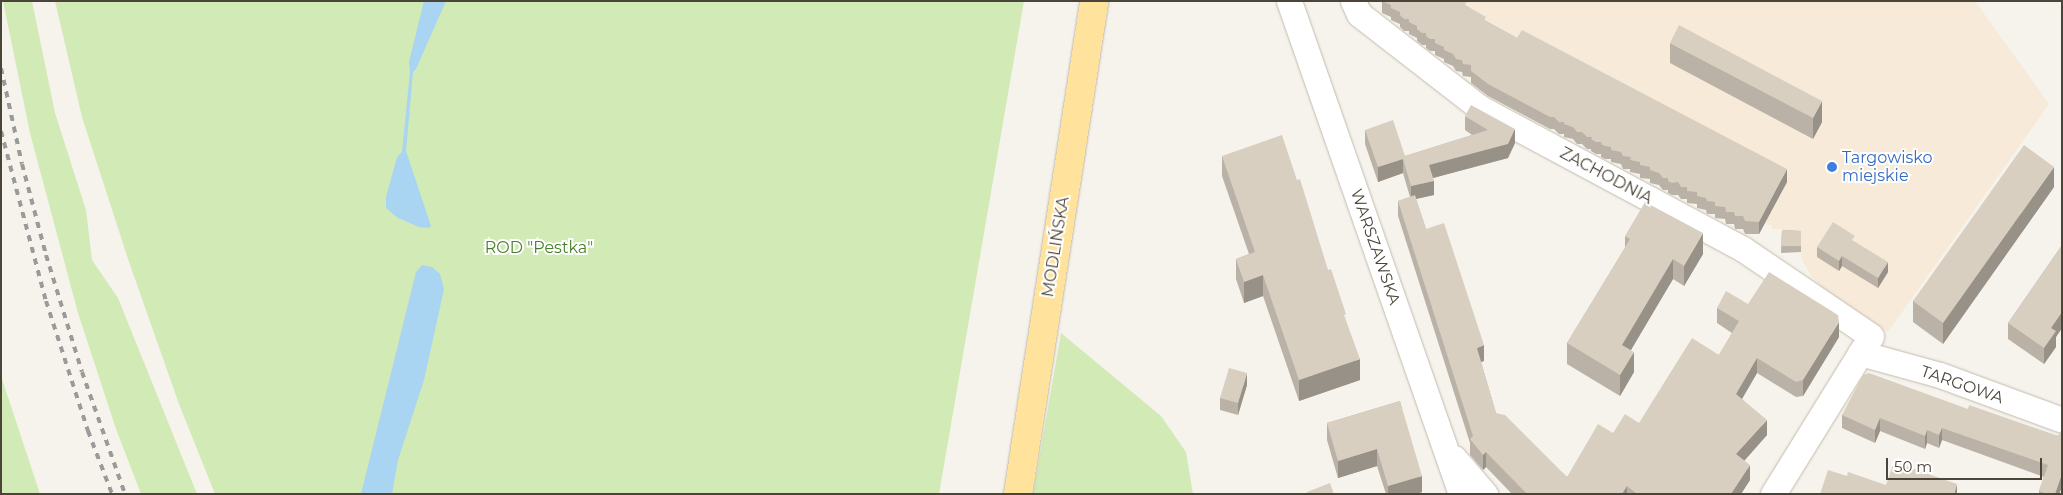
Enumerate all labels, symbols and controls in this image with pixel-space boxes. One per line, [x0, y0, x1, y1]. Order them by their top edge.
street label: ZACHODNIA [1556, 144, 1656, 208]
place label: Targowisko miejskie [1842, 148, 1933, 186]
marker: Targowisko miejskie [1826, 161, 1838, 173]
street label: WARSZAWSKA [1346, 187, 1404, 307]
street label: MODLIŃSKA [1039, 195, 1073, 299]
park label: ROD "Pestka" [485, 238, 593, 258]
street label: TARGOWA [1918, 362, 2006, 408]
scale bar [1888, 448, 2044, 480]
text: 50 m [1894, 457, 1932, 476]

